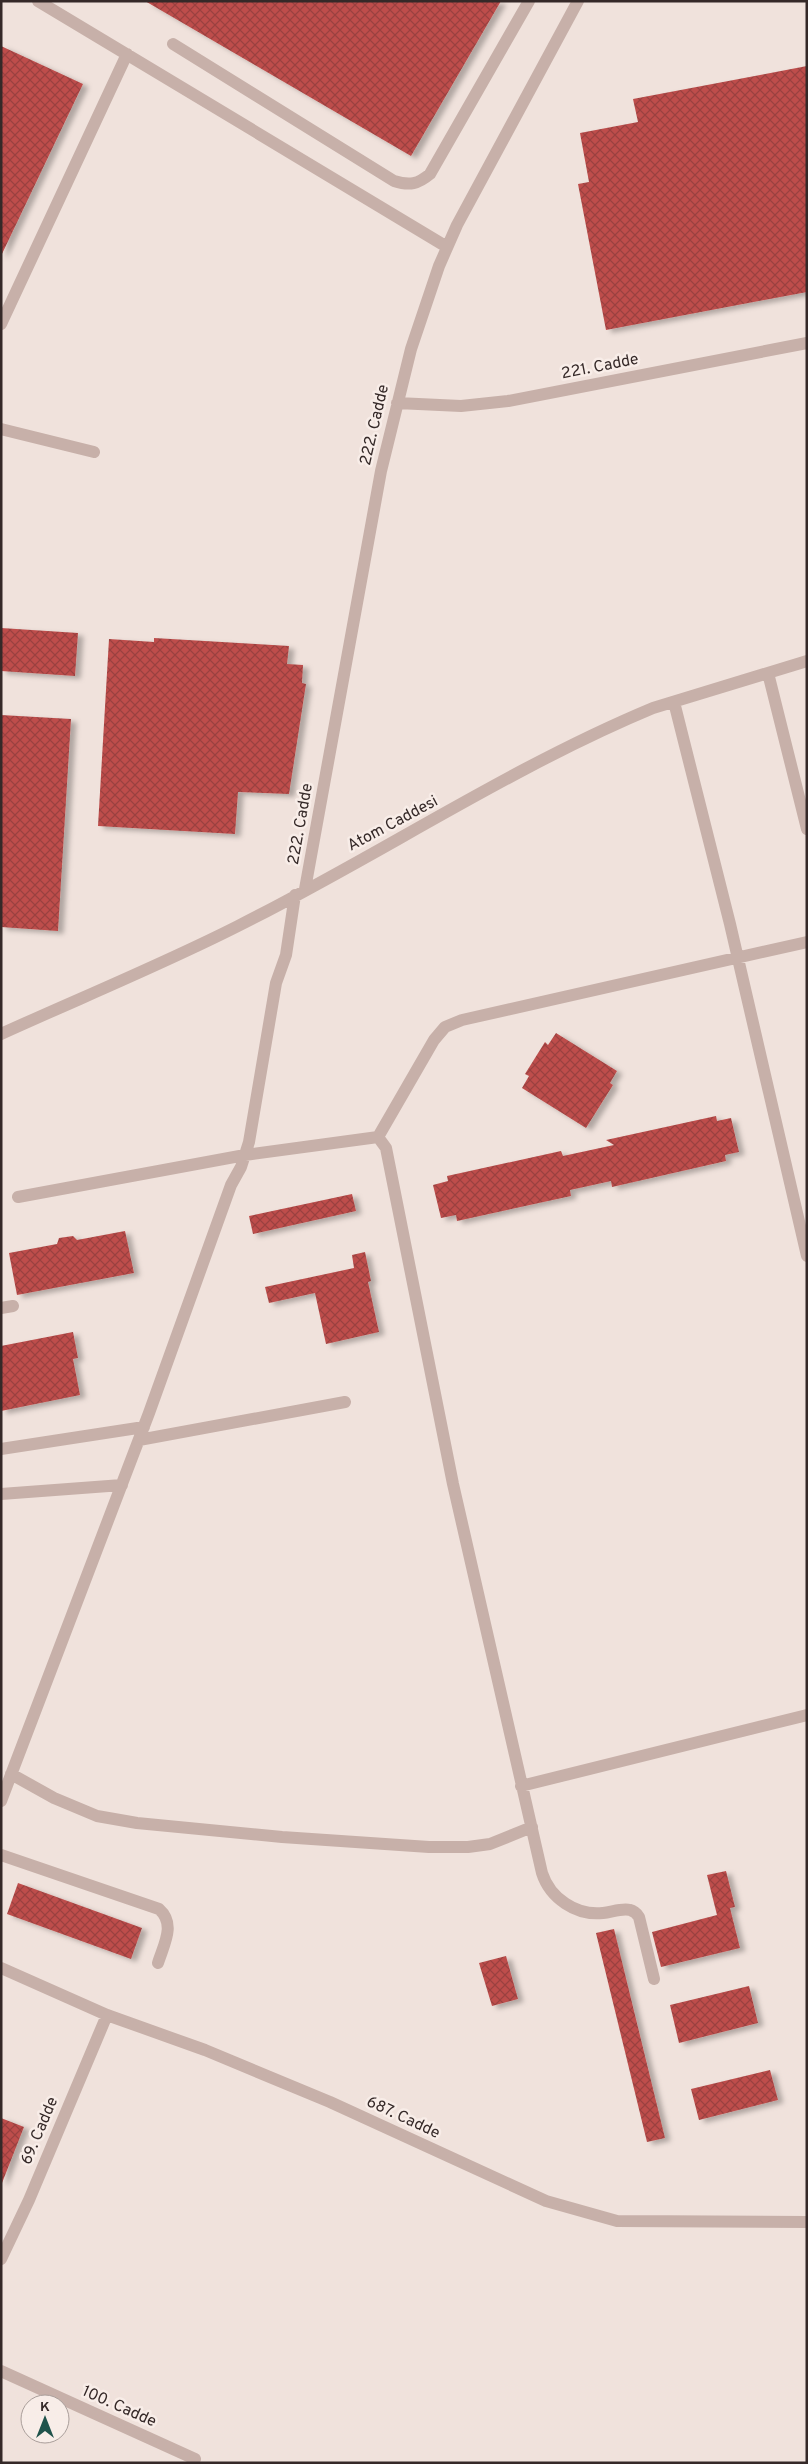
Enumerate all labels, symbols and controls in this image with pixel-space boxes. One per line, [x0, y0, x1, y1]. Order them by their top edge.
street label: 221. Cadde [560, 350, 640, 384]
street label: 222. Cadde [356, 383, 394, 467]
street label: 222. Cadde [284, 782, 318, 866]
street label: Atom Caddesi [344, 792, 442, 856]
street label: 687. Cadde [363, 2092, 443, 2144]
street label: 69. Cadde [17, 2094, 63, 2168]
street label: 100. Cadde [79, 2382, 159, 2432]
north arrow [20, 2394, 70, 2444]
text: K [40, 2399, 50, 2416]

